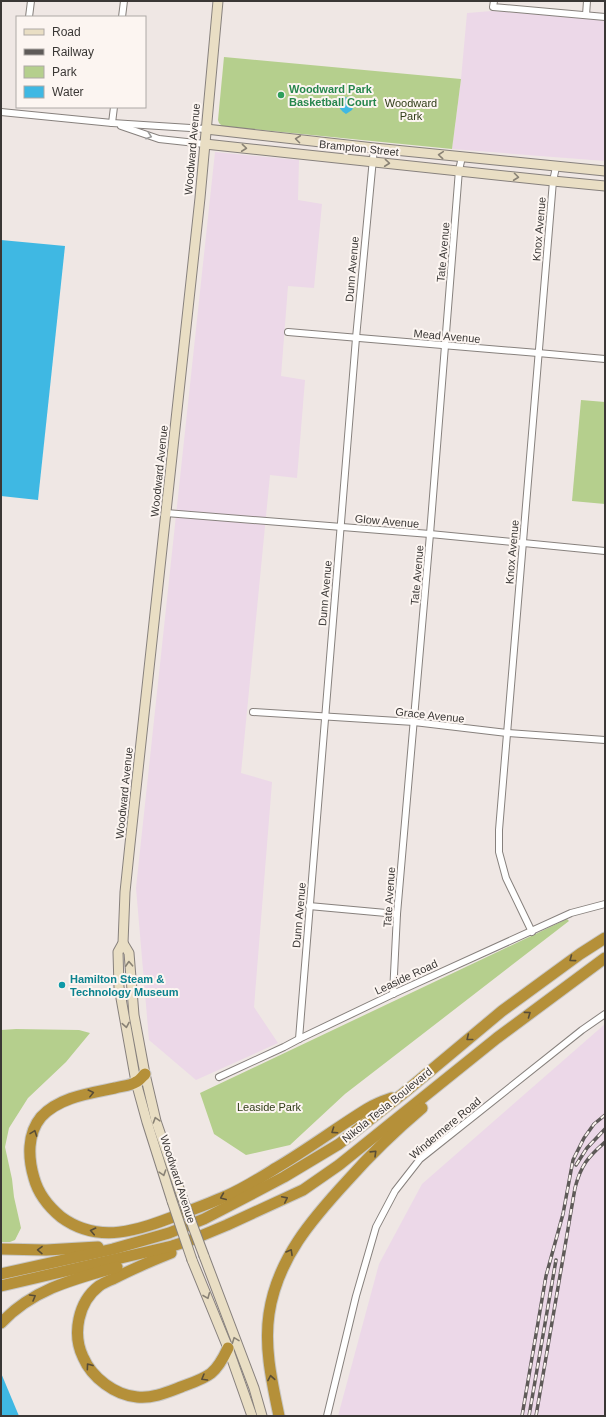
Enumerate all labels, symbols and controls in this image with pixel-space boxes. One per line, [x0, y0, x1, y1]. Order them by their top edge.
legend [16, 16, 146, 108]
text: Road [52, 25, 81, 39]
text: Railway [52, 45, 94, 59]
text: Park [52, 65, 78, 79]
place label: Woodward Park Basketball Court [289, 83, 377, 108]
text: Water [52, 85, 84, 99]
marker: Woodward Park Basketball Court [276, 90, 286, 100]
park label: Woodward Park [385, 97, 437, 122]
street label: Woodward Avenue [182, 103, 202, 195]
one-way arrow [146, 131, 153, 140]
one-way arrow [295, 135, 301, 144]
street label: Brampton Street [319, 138, 399, 158]
one-way arrow [241, 143, 247, 152]
one-way arrow [438, 150, 444, 159]
one-way arrow [384, 158, 390, 167]
one-way arrow [513, 172, 519, 181]
street label: Knox Avenue [530, 196, 548, 262]
street label: Tate Avenue [434, 221, 452, 283]
street label: Dunn Avenue [343, 236, 361, 302]
street label: Mead Avenue [413, 327, 481, 345]
street label: Woodward Avenue [148, 425, 170, 517]
street label: Glow Avenue [354, 512, 420, 530]
street label: Knox Avenue [503, 519, 521, 585]
street label: Tate Avenue [408, 544, 426, 606]
street label: Dunn Avenue [316, 560, 334, 626]
street label: Grace Avenue [395, 705, 465, 725]
street label: Woodward Avenue [113, 747, 135, 839]
street label: Tate Avenue [381, 866, 397, 928]
street label: Dunn Avenue [290, 882, 308, 948]
one-way arrow [570, 954, 577, 961]
street label: Leaside Road [373, 957, 439, 997]
one-way arrow [125, 961, 134, 967]
place label: Hamilton Steam & Technology Museum [70, 973, 179, 998]
marker: Hamilton Steam & Technology Museum [57, 980, 67, 990]
one-way arrow [524, 1012, 531, 1019]
one-way arrow [121, 1022, 129, 1028]
one-way arrow [467, 1033, 474, 1040]
street label: Nikola Tesla Boulevard [340, 1065, 434, 1145]
one-way arrow [88, 1090, 94, 1098]
street label: Windermere Road [407, 1095, 483, 1161]
park label: Leaside Park [237, 1101, 302, 1113]
one-way arrow [152, 1117, 161, 1124]
one-way arrow [331, 1126, 338, 1134]
one-way arrow [29, 1129, 37, 1136]
street label: Woodward Avenue [158, 1133, 198, 1225]
one-way arrow [369, 1150, 377, 1158]
one-way arrow [158, 1170, 167, 1177]
one-way arrow [220, 1193, 227, 1201]
one-way arrow [281, 1196, 289, 1203]
one-way arrow [90, 1227, 96, 1235]
one-way arrow [37, 1246, 43, 1254]
one-way arrow [286, 1249, 293, 1256]
one-way arrow [202, 1292, 210, 1300]
one-way arrow [28, 1295, 36, 1302]
one-way arrow [232, 1336, 240, 1343]
one-way arrow [86, 1363, 93, 1370]
one-way arrow [201, 1373, 208, 1380]
one-way arrow [268, 1375, 276, 1381]

